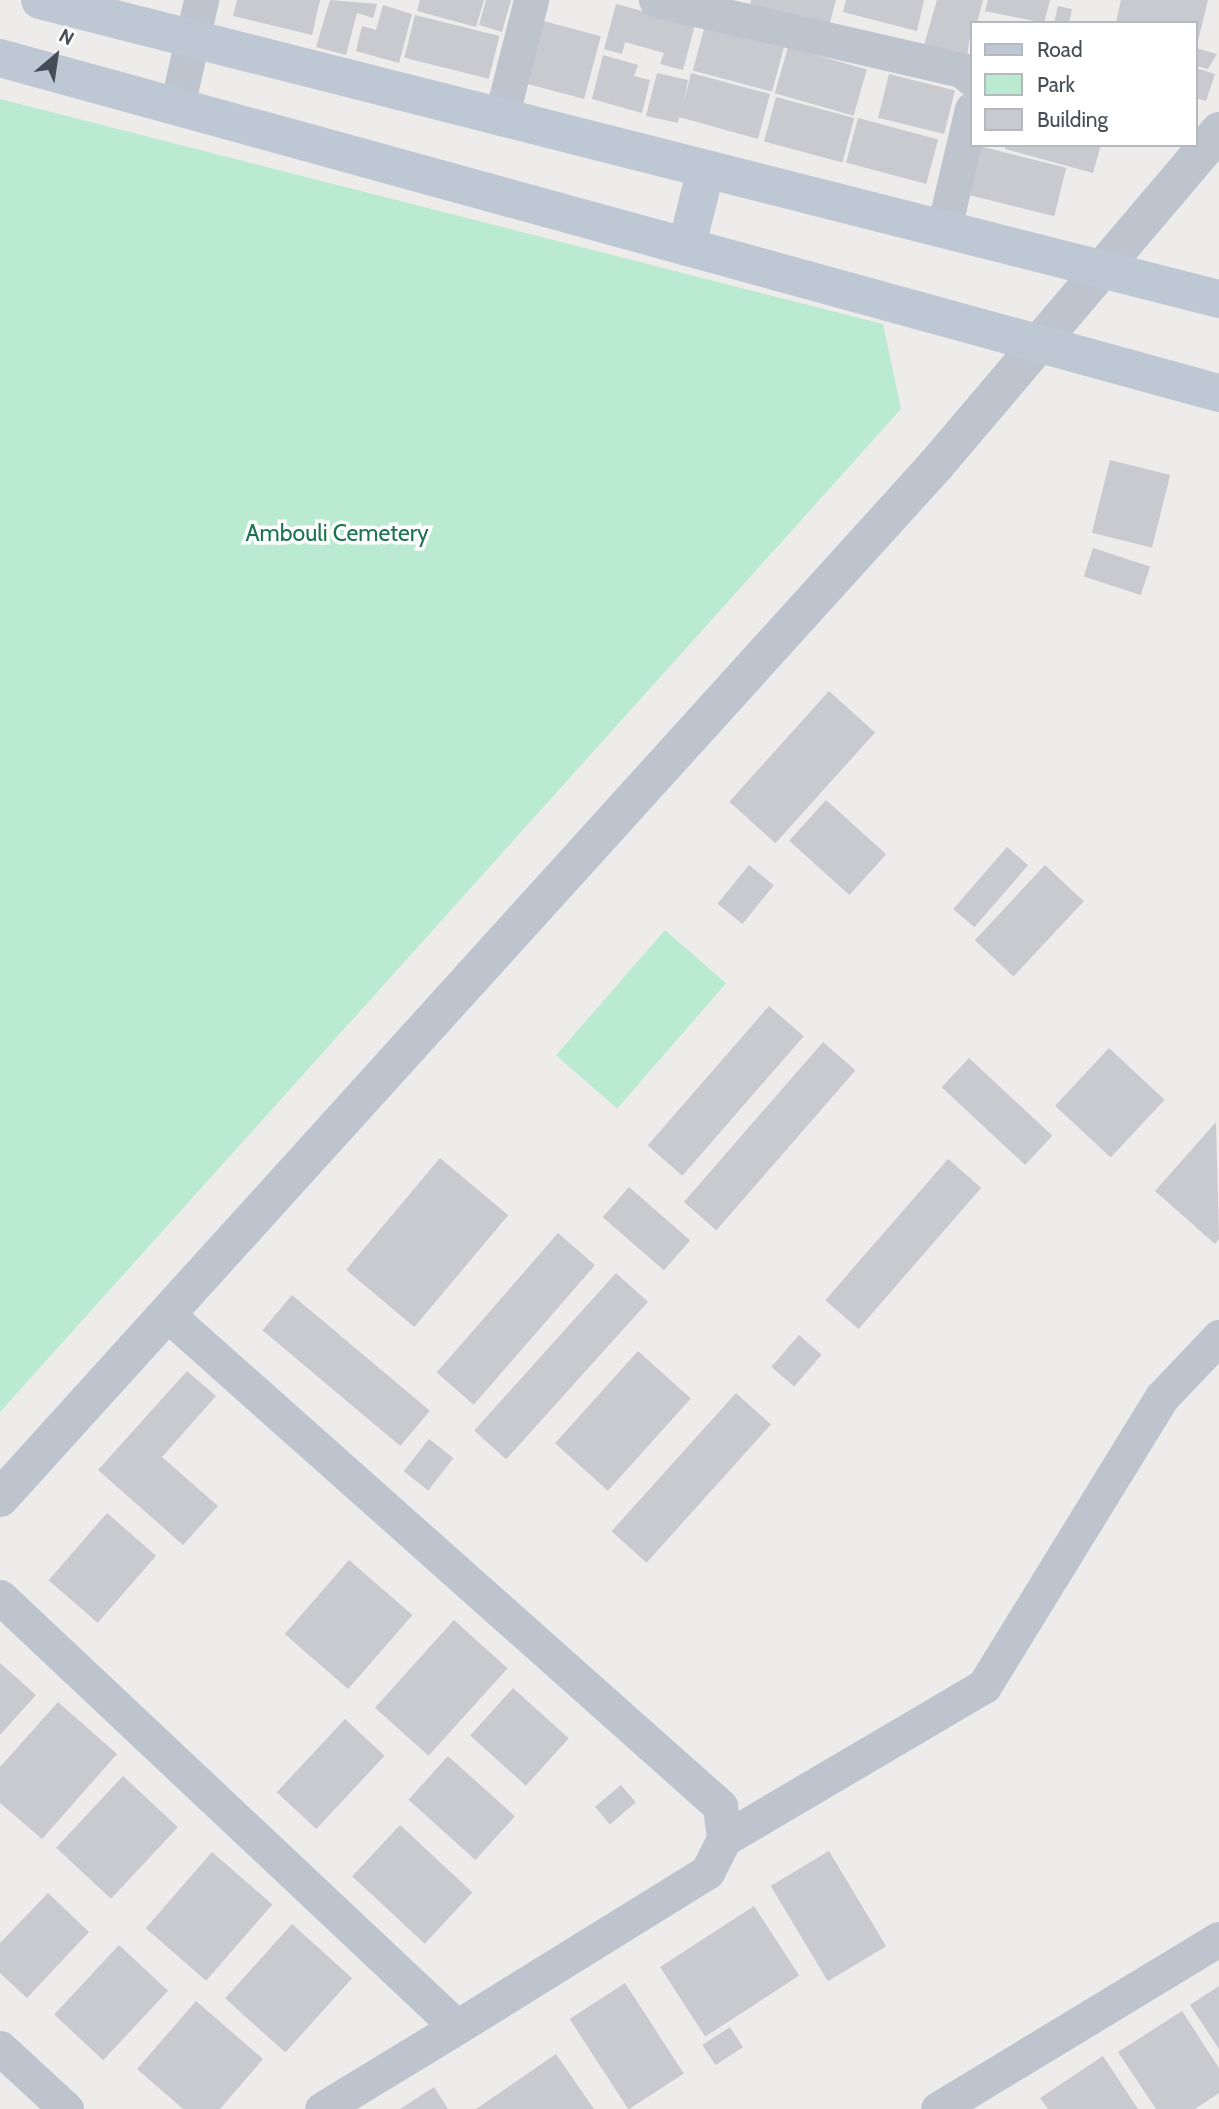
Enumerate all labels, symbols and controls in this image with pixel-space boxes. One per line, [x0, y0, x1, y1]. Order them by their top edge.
north arrow [21, 21, 91, 91]
legend [970, 21, 1198, 147]
text: N [55, 24, 78, 51]
text: Road [1037, 37, 1083, 62]
text: Park [1037, 72, 1075, 97]
text: Building [1037, 107, 1108, 132]
park label: Ambouli Cemetery [245, 519, 429, 547]

